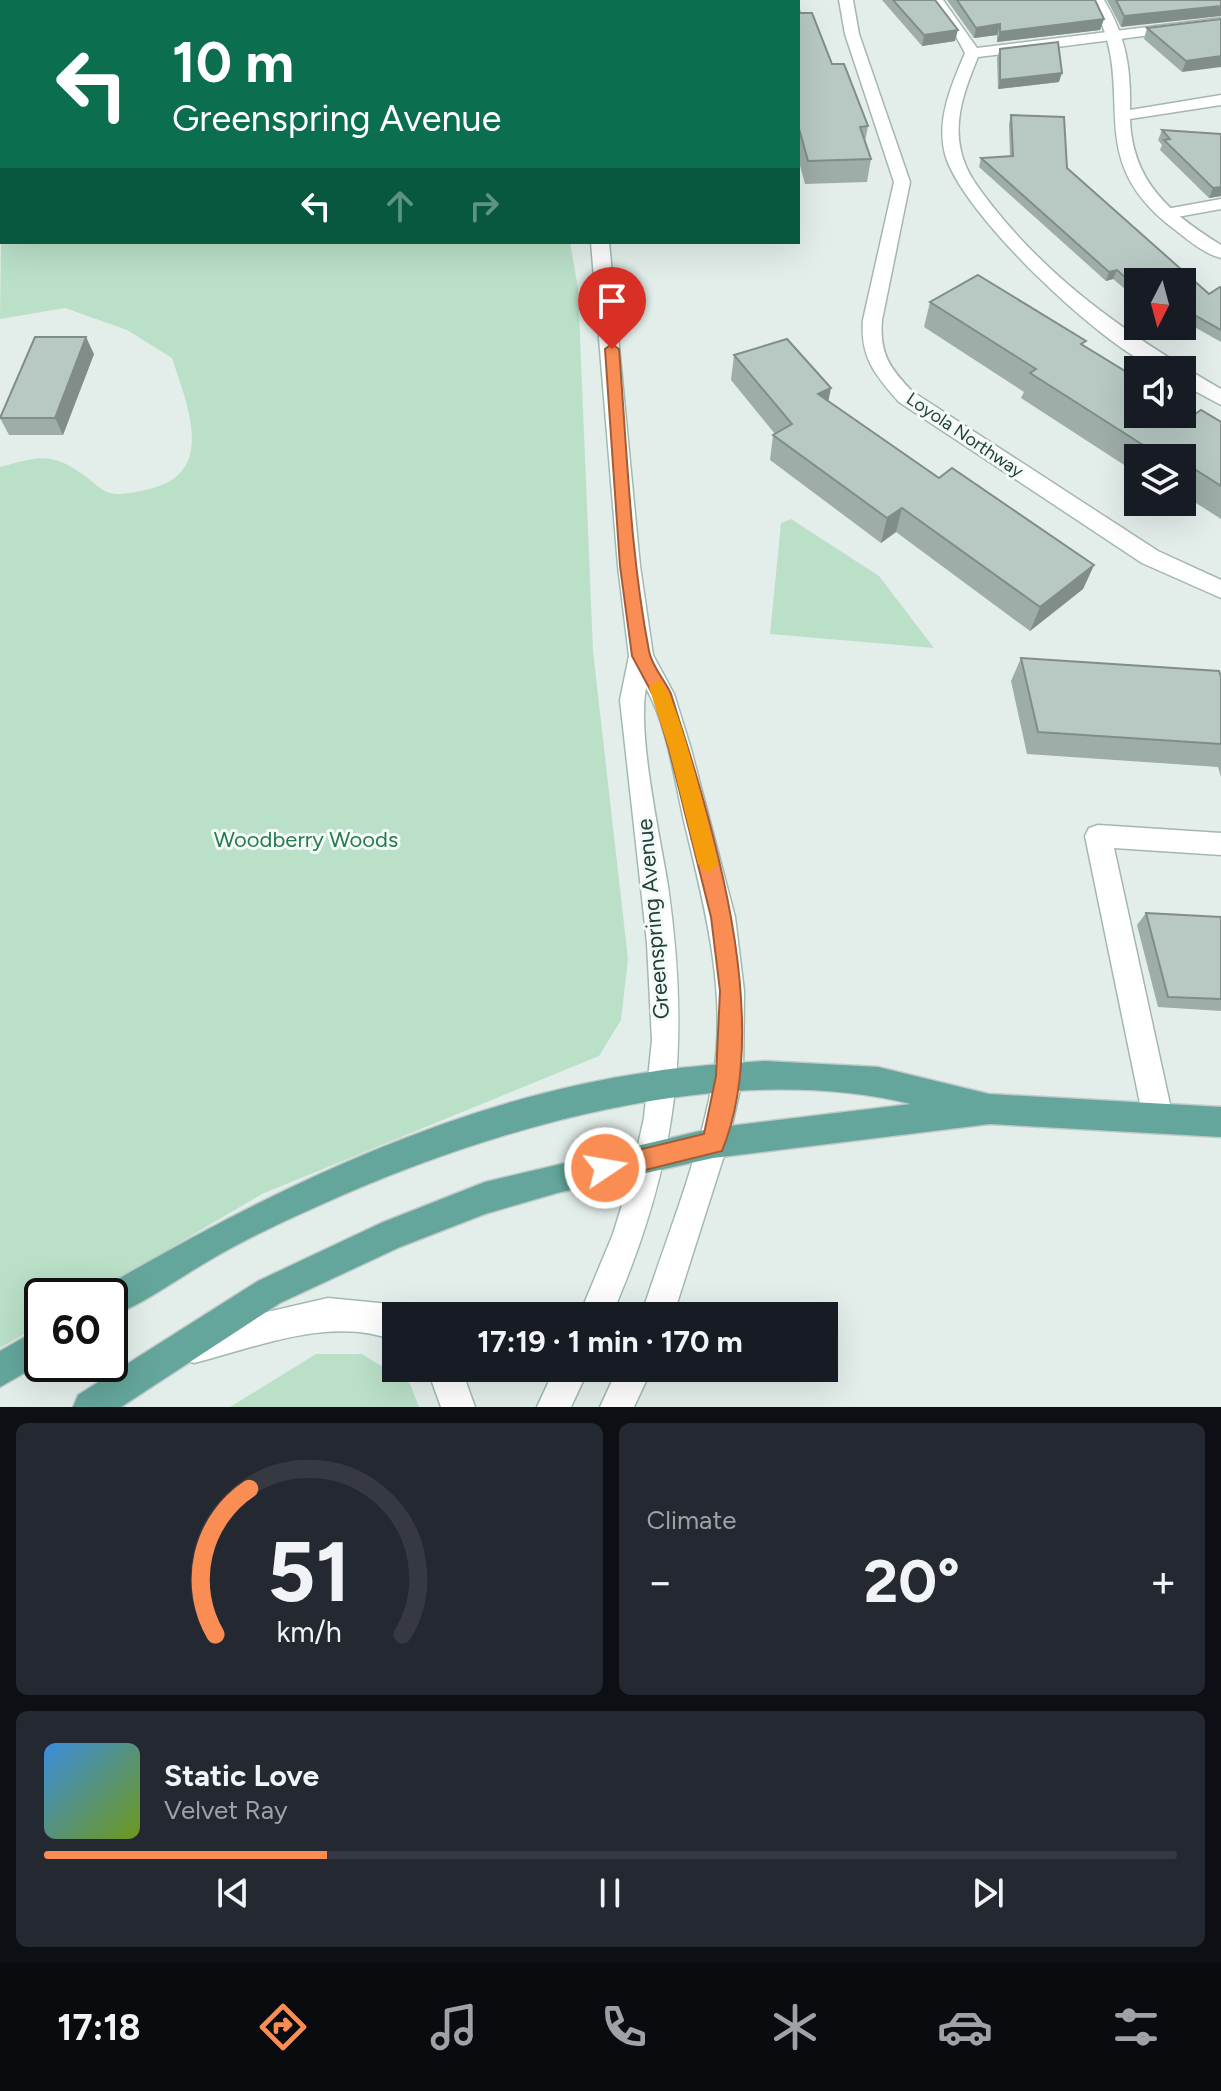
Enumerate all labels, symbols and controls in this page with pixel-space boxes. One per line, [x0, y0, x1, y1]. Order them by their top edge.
text: 10 m [172, 29, 294, 96]
icon: left [40, 32, 144, 136]
text: Greenspring Avenue [172, 97, 501, 140]
icon: left [294, 184, 338, 228]
icon: ahead [378, 184, 422, 228]
icon: right [462, 184, 506, 228]
pin [578, 267, 646, 349]
north arrow [1124, 268, 1196, 340]
map controls [1124, 268, 1196, 516]
icon: arrive [590, 279, 634, 323]
button: sound [1124, 356, 1196, 428]
street label: Loyola Northway [902, 388, 1028, 483]
button: layers [1124, 444, 1196, 516]
street label: Greenspring Avenue [631, 818, 675, 1020]
park label: Woodberry Woods [214, 826, 398, 853]
position arrow [563, 1126, 647, 1210]
speed limit sign: 60 [24, 1278, 128, 1382]
text: 17:19 · 1 min · 170 m [477, 1323, 743, 1360]
text: Climate [647, 1504, 736, 1536]
text: 51 [268, 1522, 351, 1622]
text: 20° [864, 1545, 960, 1617]
text: − [647, 1555, 674, 1608]
text: + [1150, 1555, 1177, 1608]
text: km/h [277, 1615, 342, 1649]
text: Static Love [164, 1757, 319, 1794]
text: Velvet Ray [164, 1794, 288, 1826]
icon: previous [211, 1871, 255, 1915]
icon: pause [588, 1871, 632, 1915]
icon: next [966, 1871, 1010, 1915]
icon: directions [255, 1999, 311, 2055]
icon: music [426, 1999, 482, 2055]
icon: phone [596, 1999, 652, 2055]
icon: climate [767, 1999, 823, 2055]
icon: car [937, 1999, 993, 2055]
icon: filters [1108, 1999, 1164, 2055]
text: 17:18 [57, 2006, 141, 2049]

